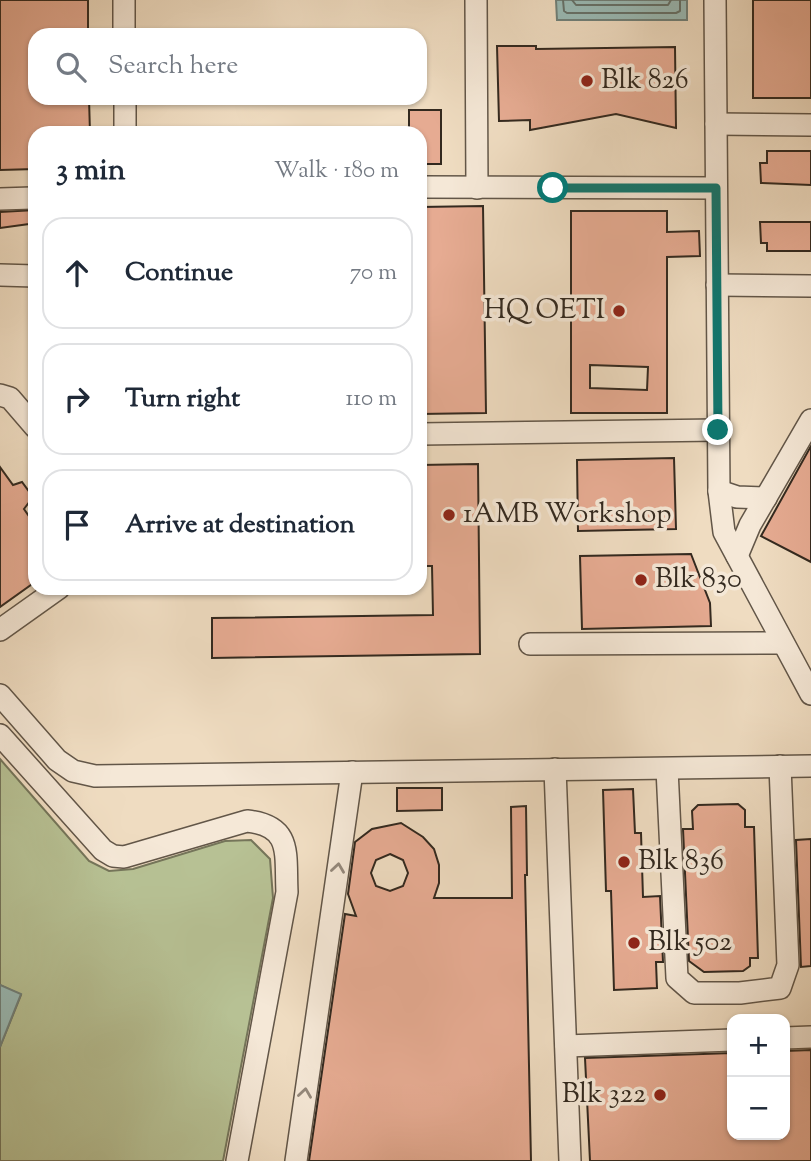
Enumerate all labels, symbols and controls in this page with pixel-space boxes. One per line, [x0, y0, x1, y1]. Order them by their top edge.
search box [28, 28, 427, 105]
icon: search [52, 48, 90, 86]
text: Search here [108, 48, 238, 85]
place label: Blk 826 [601, 61, 689, 101]
marker: Blk 826 [579, 73, 595, 89]
text: 3 min [56, 150, 126, 193]
text: Walk · 180 m [274, 155, 399, 188]
route start [537, 172, 568, 203]
icon: ahead [58, 254, 96, 292]
text: Continue [125, 255, 233, 292]
text: 70 m [350, 257, 397, 290]
place label: HQ OETI [484, 291, 605, 331]
marker: HQ OETI [611, 303, 627, 319]
icon: right [58, 380, 96, 418]
text: Turn right [125, 381, 240, 418]
text: 110 m [346, 383, 397, 416]
route end [702, 414, 733, 445]
place label: 1AMB Workshop [463, 495, 672, 535]
icon: arrive [58, 506, 96, 544]
text: Arrive at destination [125, 507, 355, 544]
marker: 1AMB Workshop [441, 507, 457, 523]
place label: Blk 830 [655, 560, 742, 600]
marker: Blk 830 [633, 572, 649, 588]
place label: Blk 836 [638, 842, 724, 882]
marker: Blk 836 [616, 854, 632, 870]
one-way arrow [330, 862, 345, 874]
place label: Blk 502 [648, 923, 732, 963]
marker: Blk 502 [626, 935, 642, 951]
map controls [727, 1014, 790, 1140]
button: + [727, 1014, 790, 1077]
place label: Blk 322 [562, 1075, 646, 1115]
button: − [727, 1077, 790, 1140]
marker: Blk 322 [652, 1087, 668, 1103]
one-way arrow [298, 1088, 313, 1099]

